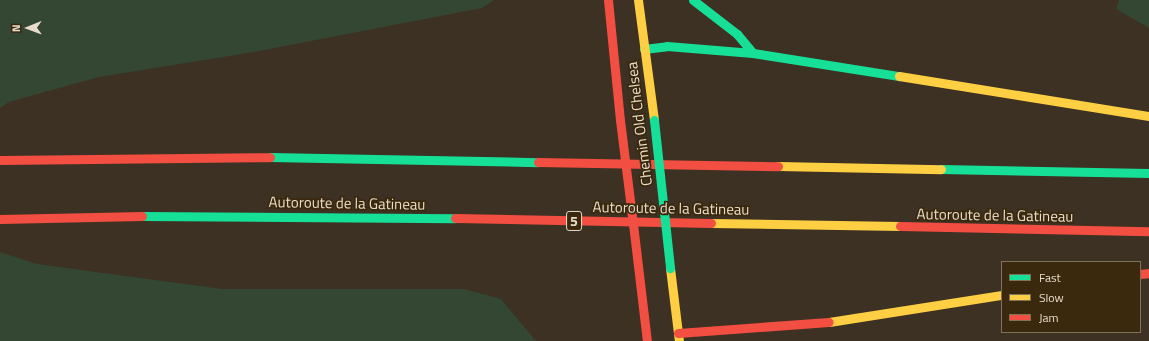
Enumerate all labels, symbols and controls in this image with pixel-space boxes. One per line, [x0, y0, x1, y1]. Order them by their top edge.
north arrow [8, 8, 48, 48]
text: N [8, 24, 24, 32]
street label: Chemin Old Chelsea [622, 61, 656, 187]
street label: Autoroute de la Gatineau [269, 193, 425, 213]
street label: Autoroute de la Gatineau [593, 198, 749, 218]
street label: Autoroute de la Gatineau [917, 205, 1073, 225]
road number: 5 [566, 209, 582, 233]
legend [1001, 261, 1141, 333]
text: Fast [1039, 268, 1061, 287]
text: Slow [1039, 288, 1064, 307]
text: Jam [1039, 308, 1059, 327]

